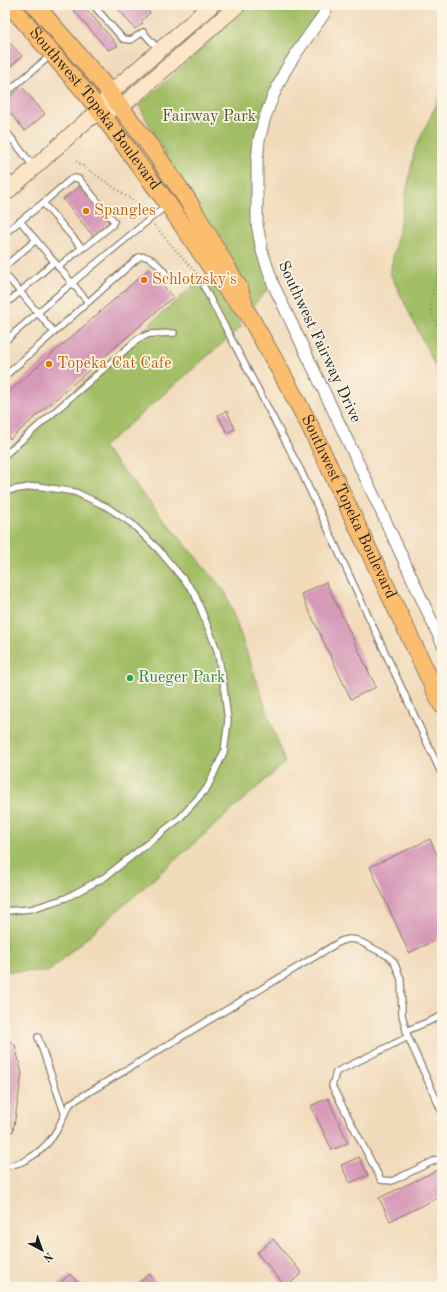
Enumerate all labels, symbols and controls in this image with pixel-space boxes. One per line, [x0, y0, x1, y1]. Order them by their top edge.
street label: Southwest Topeka Boulevard [26, 25, 163, 193]
park label: Fairway Park [162, 109, 256, 125]
place label: Spangles [94, 203, 156, 219]
marker: Spangles [81, 206, 91, 216]
street label: Southwest Fairway Drive [275, 259, 363, 425]
place label: Schlotzsky's [152, 272, 237, 288]
marker: Schlotzsky's [139, 275, 149, 285]
place label: Topeka Cat Cafe [57, 356, 172, 372]
marker: Topeka Cat Cafe [44, 359, 54, 369]
street label: Southwest Topeka Boulevard [298, 412, 399, 601]
place label: Rueger Park [138, 670, 225, 686]
marker: Rueger Park [125, 673, 135, 683]
north arrow [22, 1230, 62, 1270]
text: N [40, 1250, 54, 1264]

